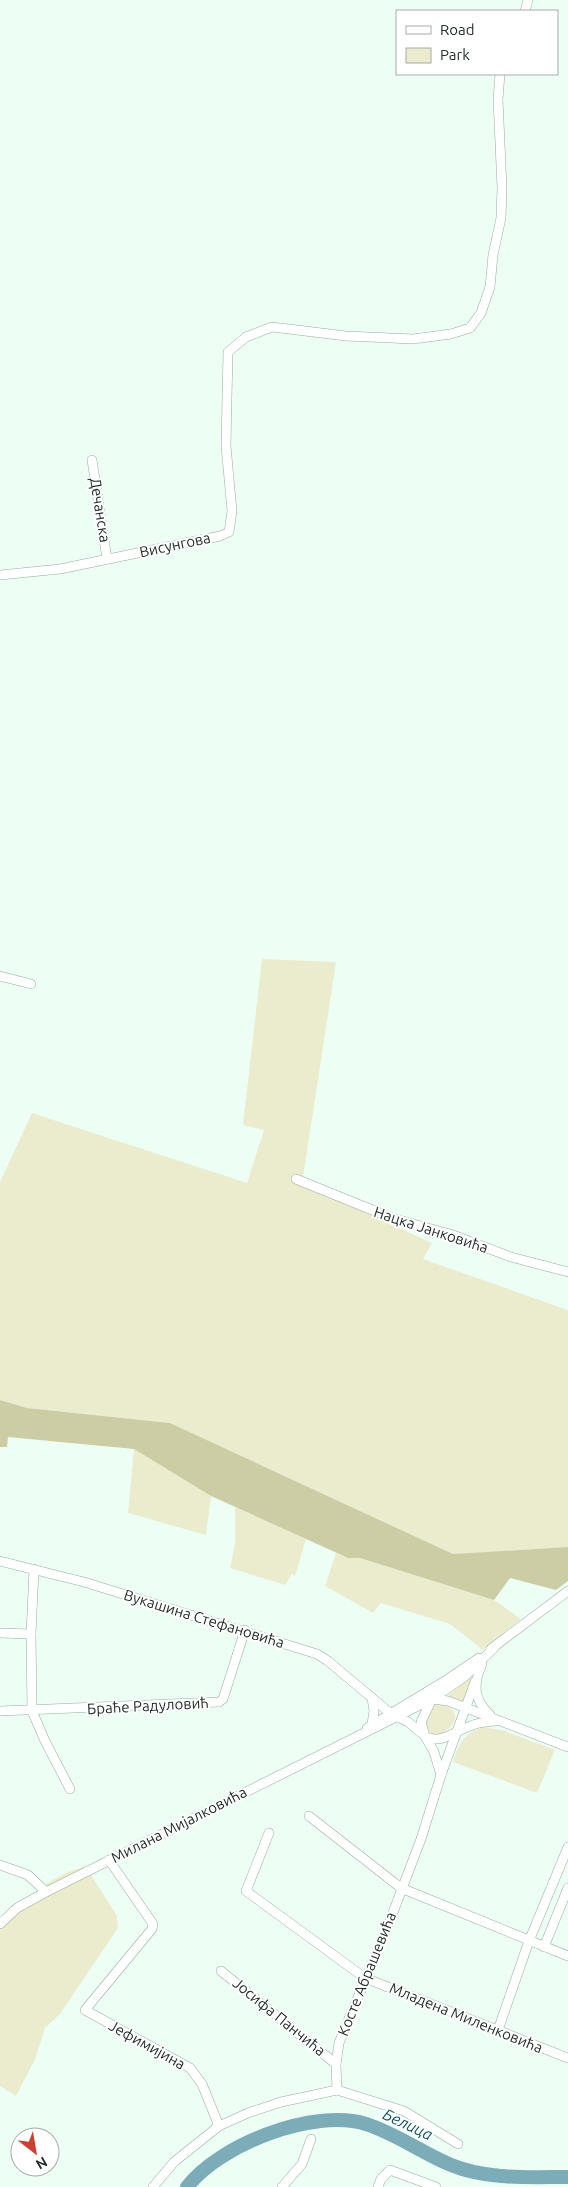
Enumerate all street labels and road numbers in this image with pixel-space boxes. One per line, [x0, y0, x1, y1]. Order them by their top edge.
street label: Дечанска [87, 476, 114, 544]
street label: Висунгова [138, 529, 212, 560]
street label: Нацка Јанковића [372, 1203, 490, 1256]
street label: Вукашина Стефановића [122, 1586, 287, 1651]
street label: Браће Радуловић [87, 1694, 209, 1717]
street label: Милана Мијалковића [108, 1783, 249, 1866]
street label: Косте Абрашевића [334, 1909, 399, 2038]
street label: Јосифа Панчића [230, 1974, 329, 2059]
street label: Младена Миленковића [387, 1979, 545, 2056]
street label: Јефимијина [106, 2017, 188, 2073]

